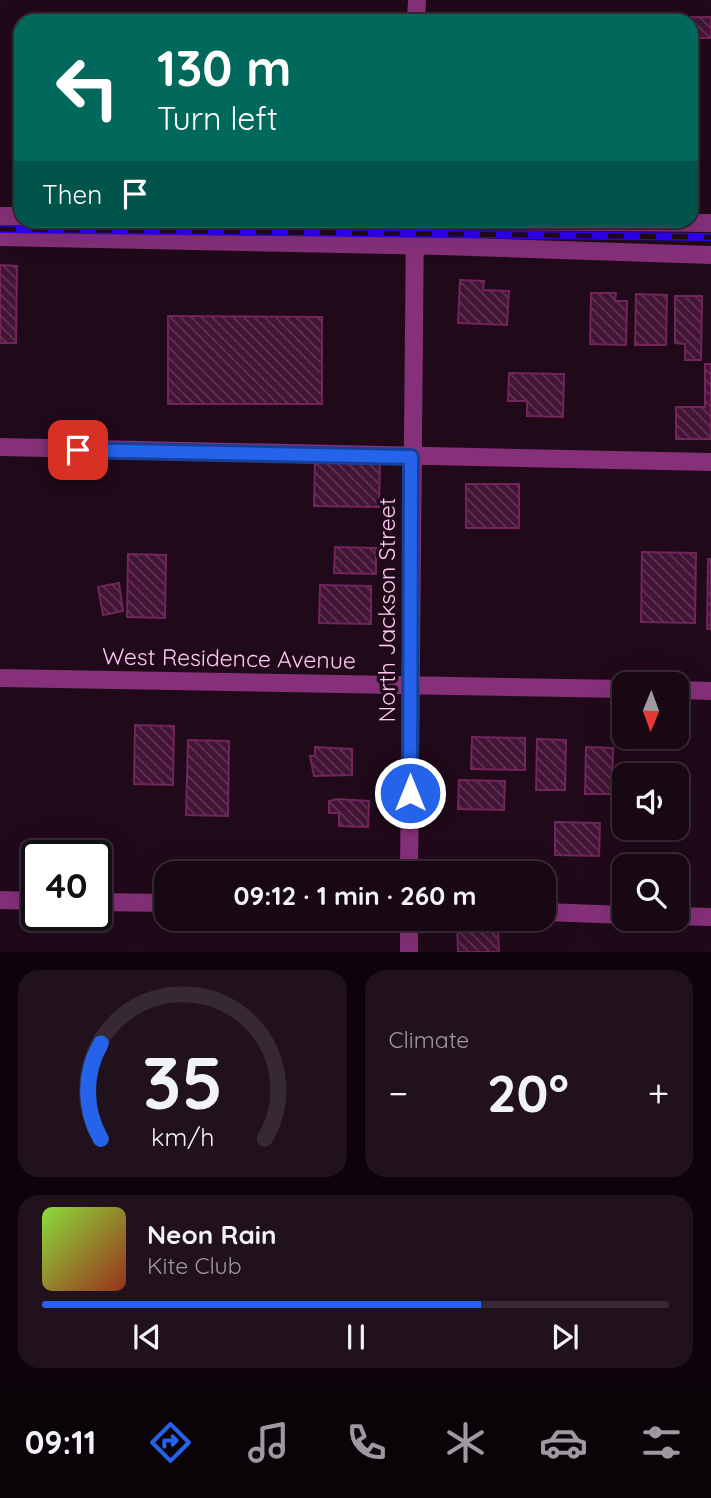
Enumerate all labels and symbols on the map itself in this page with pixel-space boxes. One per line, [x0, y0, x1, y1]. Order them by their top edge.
pin [48, 420, 108, 480]
street label: North Jackson Street [372, 497, 401, 722]
street label: West Residence Avenue [102, 641, 356, 675]
north arrow [612, 672, 690, 749]
position arrow [373, 756, 447, 830]
speed limit sign: 40 [21, 840, 112, 931]

